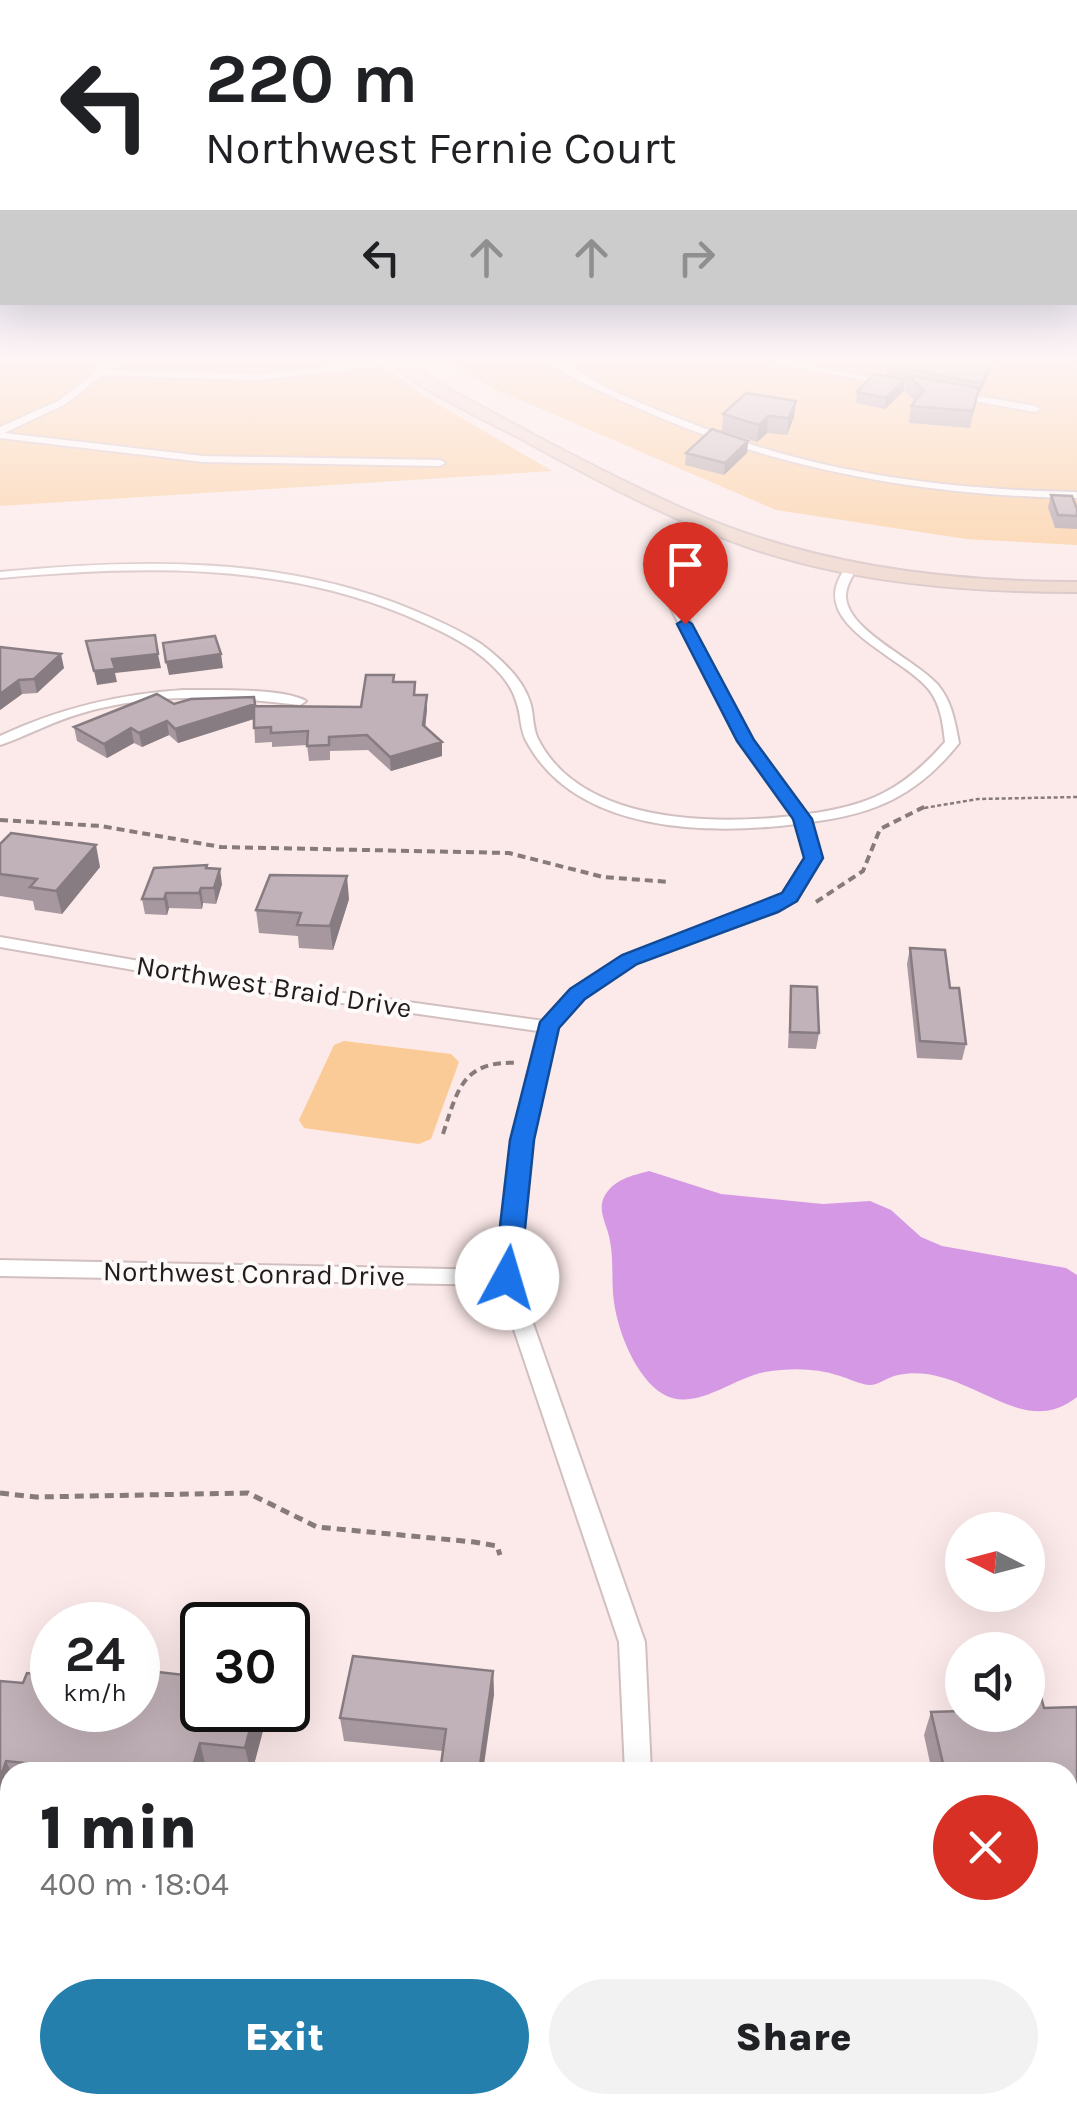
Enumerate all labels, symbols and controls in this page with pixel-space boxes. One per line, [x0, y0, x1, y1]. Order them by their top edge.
text: 220 m [205, 38, 418, 120]
icon: left [40, 40, 170, 170]
text: Northwest Fernie Court [205, 122, 676, 174]
icon: left [354, 230, 409, 285]
icon: ahead [459, 230, 514, 285]
icon: ahead [564, 230, 619, 285]
icon: right [669, 230, 724, 285]
pin [643, 522, 728, 625]
icon: arrive [658, 537, 713, 592]
street label: Northwest Braid Drive [134, 948, 414, 1025]
position arrow [455, 1226, 559, 1330]
street label: Northwest Conrad Drive [103, 1254, 405, 1293]
north arrow [945, 1512, 1045, 1612]
map controls [945, 1512, 1045, 1732]
speed limit sign: 30 [180, 1602, 310, 1732]
text: 24 [65, 1625, 125, 1684]
button: sound [945, 1632, 1045, 1732]
text: km/h [63, 1678, 127, 1707]
text: 1 min [40, 1793, 197, 1863]
button: close [933, 1795, 1038, 1900]
text: 400 m · 18:04 [40, 1866, 229, 1903]
button: Exit [40, 1979, 529, 2094]
button: Share [549, 1979, 1038, 2094]

